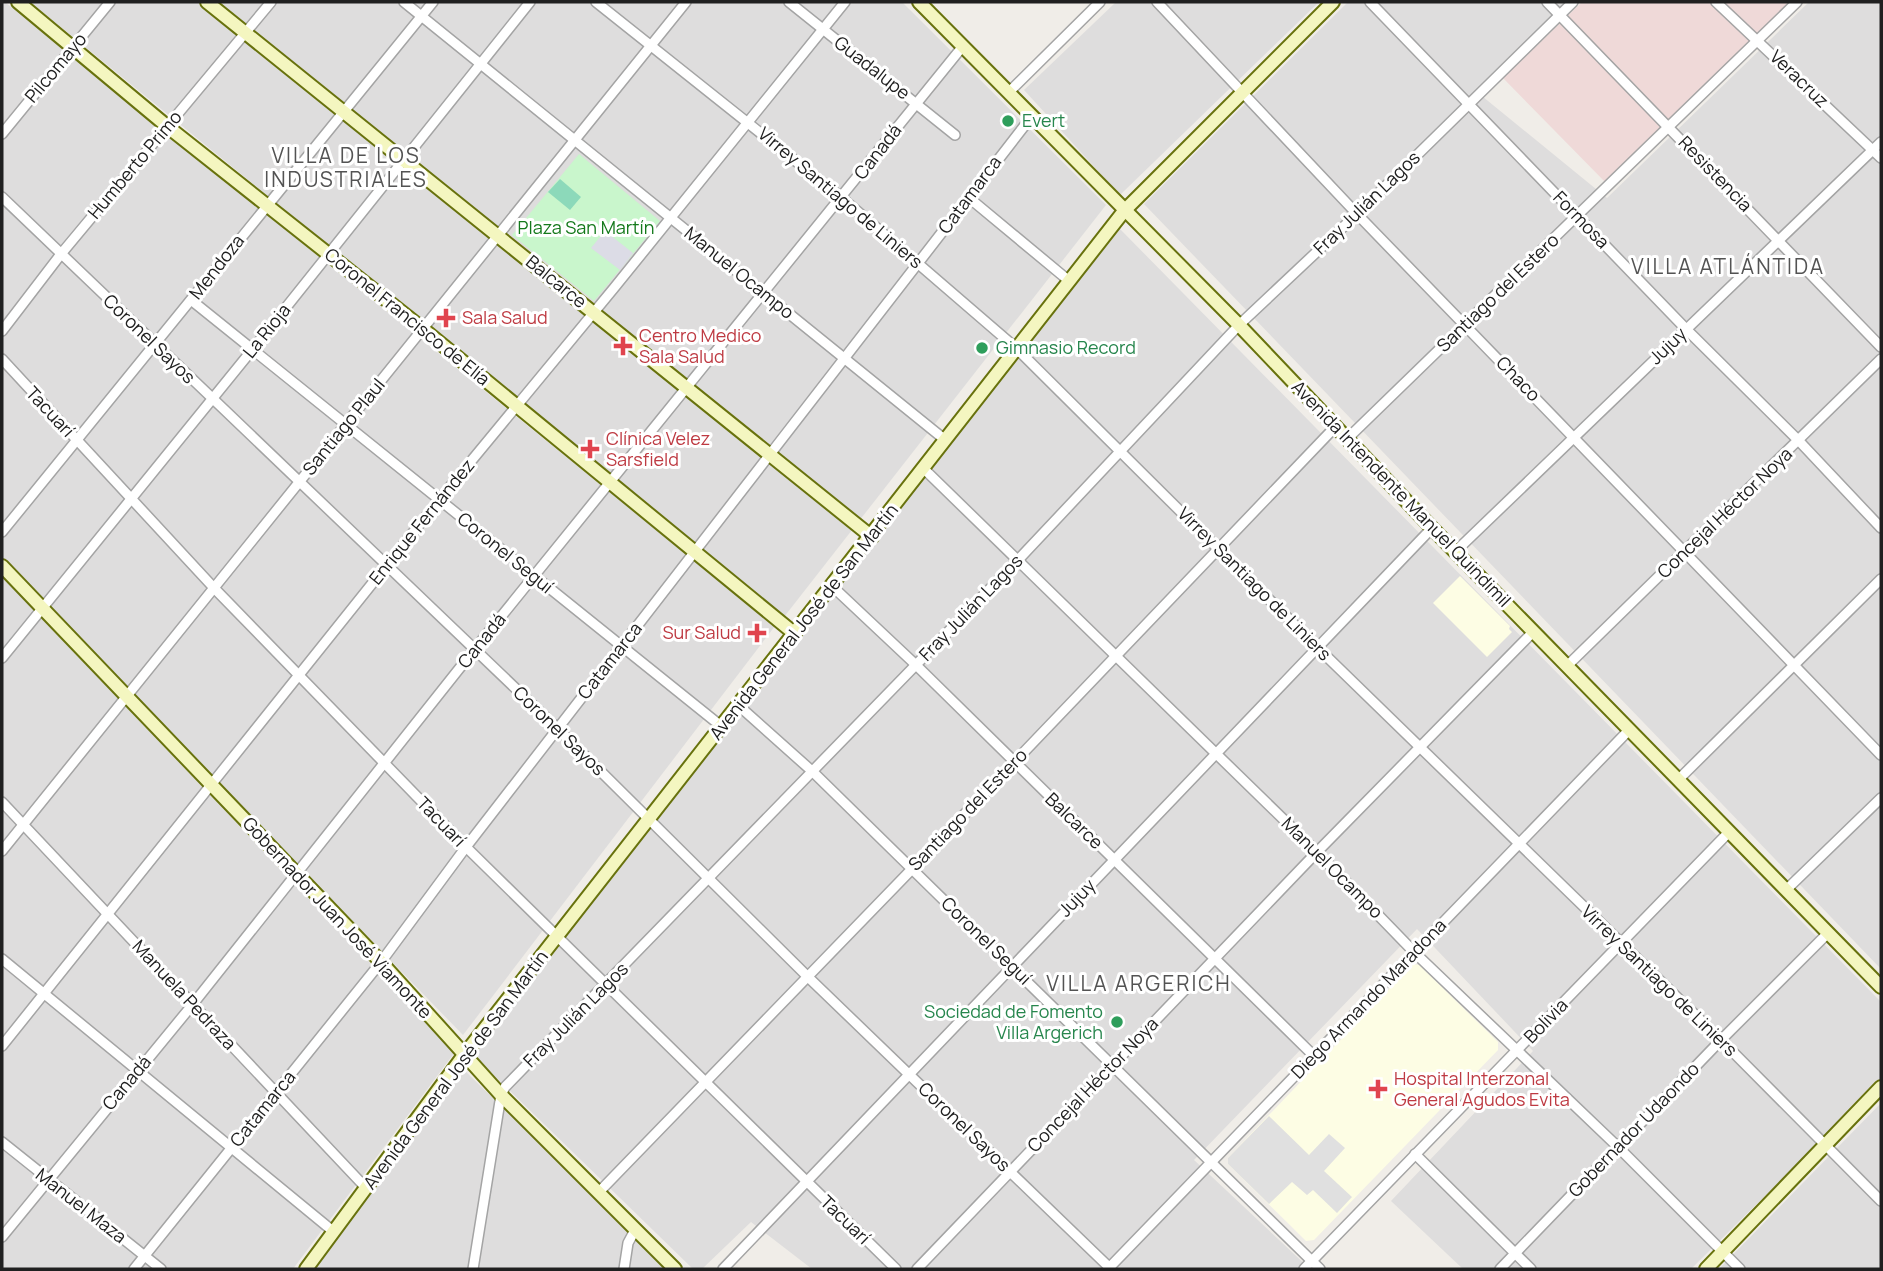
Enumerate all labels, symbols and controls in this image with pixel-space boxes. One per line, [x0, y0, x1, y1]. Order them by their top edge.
street label: Pilcomayo [19, 27, 91, 107]
street label: Guadalupe [830, 30, 916, 104]
street label: Veracruz [1765, 44, 1834, 112]
street label: Humberto Primo [82, 105, 187, 224]
place label: Evert [1022, 108, 1065, 132]
marker: Evert [1000, 113, 1016, 129]
street label: Canadá [848, 119, 906, 184]
street label: Virrey Santiago de Liniers [753, 121, 928, 273]
street label: Resistencia [1674, 130, 1758, 216]
district label: VILLA DE LOS INDUSTRIALES [264, 141, 428, 193]
street label: Fray Julián Lagos [1308, 145, 1425, 259]
street label: Catamarca [932, 151, 1006, 238]
street label: Formosa [1548, 185, 1615, 253]
park label: Plaza San Martín [518, 215, 654, 239]
street label: Manuel Ocampo [680, 221, 799, 324]
street label: Santiago del Estero [1431, 228, 1564, 357]
street label: Mendoza [183, 229, 249, 304]
street label: Coronel Francisco de Elía [320, 242, 495, 390]
street label: Balcarce [521, 249, 592, 313]
district label: VILLA ATLÁNTIDA [1631, 252, 1825, 280]
street label: Coronel Sayos [99, 288, 201, 388]
street label: La Rioja [237, 298, 296, 363]
place label: Sala Salud [462, 305, 548, 329]
marker: Sala Salud [436, 308, 456, 328]
street label: Jujuy [1643, 321, 1692, 369]
place label: Centro Medico Sala Salud [639, 323, 761, 368]
place label: Gimnasio Record [996, 335, 1136, 359]
marker: Centro Medico Sala Salud [613, 336, 633, 356]
marker: Gimnasio Record [974, 340, 990, 356]
street label: Chaco [1491, 351, 1546, 406]
street label: Santiago Plaul [297, 373, 390, 480]
street label: Avenida Intendente Manuel Quindimil [1287, 375, 1517, 612]
street label: Tacuarí [21, 381, 80, 442]
place label: Clínica Velez Sarsfield [606, 426, 710, 471]
marker: Clínica Velez Sarsfield [580, 439, 600, 459]
street label: Concejal Héctor Noya [1652, 442, 1797, 583]
street label: Enrique Fernández [363, 454, 479, 589]
street label: Avenida General José de San Martín [703, 498, 903, 744]
street label: Virrey Santiago de Liniers [1173, 501, 1337, 665]
street label: Coronel Seguí [453, 506, 558, 598]
street label: Fray Julián Lagos [913, 549, 1027, 666]
street label: Canadá [452, 608, 511, 673]
street label: Catamarca [572, 617, 647, 704]
place label: Sur Salud [662, 620, 741, 644]
marker: Sur Salud [747, 623, 767, 643]
street label: Coronel Sayos [509, 680, 611, 780]
street label: Santiago del Estero [903, 743, 1032, 876]
street label: Balcarce [1041, 787, 1109, 854]
street label: Tacuarí [412, 791, 471, 852]
street label: Gobernador Juan José Viamonte [238, 811, 438, 1023]
street label: Manuel Ocampo [1277, 811, 1389, 923]
street label: Jujuy [1052, 873, 1100, 921]
street label: Coronel Seguí [936, 891, 1037, 989]
street label: Virrey Santiago de Liniers [1576, 899, 1743, 1061]
street label: Diego Armando Maradona [1285, 913, 1451, 1083]
street label: Manuela Pedraza [128, 934, 242, 1054]
street label: Avenida General José de San Martín [357, 945, 553, 1194]
street label: Fray Julián Lagos [518, 957, 633, 1072]
district label: VILLA ARGERICH [1046, 969, 1232, 997]
street label: Bolivia [1518, 993, 1572, 1048]
place label: Sociedad de Fomento Villa Argerich [924, 999, 1103, 1044]
street label: Concejal Héctor Noya [1022, 1012, 1163, 1157]
marker: Sociedad de Fomento Villa Argerich [1109, 1014, 1125, 1030]
street label: Canadá [96, 1050, 156, 1115]
street label: Gobernador Udaondo [1562, 1057, 1704, 1202]
street label: Catamarca [224, 1065, 300, 1152]
place label: Hospital Interzonal General Agudos Evita [1394, 1066, 1570, 1111]
street label: Coronel Sayos [914, 1076, 1016, 1176]
marker: Hospital Interzonal General Agudos Evita [1368, 1079, 1388, 1099]
street label: Manuel Maza [31, 1162, 132, 1248]
street label: Tacuarí [815, 1190, 876, 1249]

